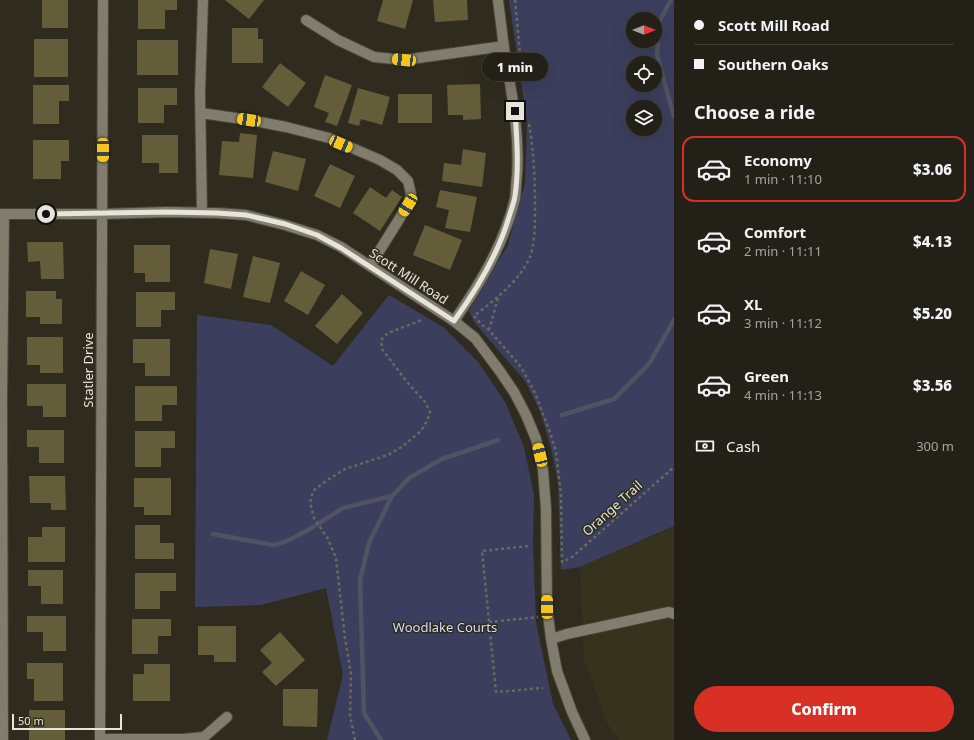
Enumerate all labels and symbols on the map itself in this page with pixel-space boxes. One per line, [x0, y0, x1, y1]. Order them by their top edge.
north arrow [626, 12, 662, 48]
car [391, 53, 417, 67]
callout: 1 min [482, 53, 548, 81]
route end [506, 102, 524, 120]
car [236, 112, 262, 128]
car [328, 134, 354, 154]
car [97, 138, 109, 162]
car [397, 192, 419, 218]
route start [37, 205, 55, 223]
street label: Scott Mill Road [366, 244, 452, 308]
street label: Statler Drive [79, 332, 97, 408]
car [531, 442, 549, 468]
street label: Orange Trail [578, 476, 646, 540]
car [541, 595, 553, 619]
park label: Woodlake Courts [393, 618, 497, 636]
scale bar [12, 712, 122, 731]

